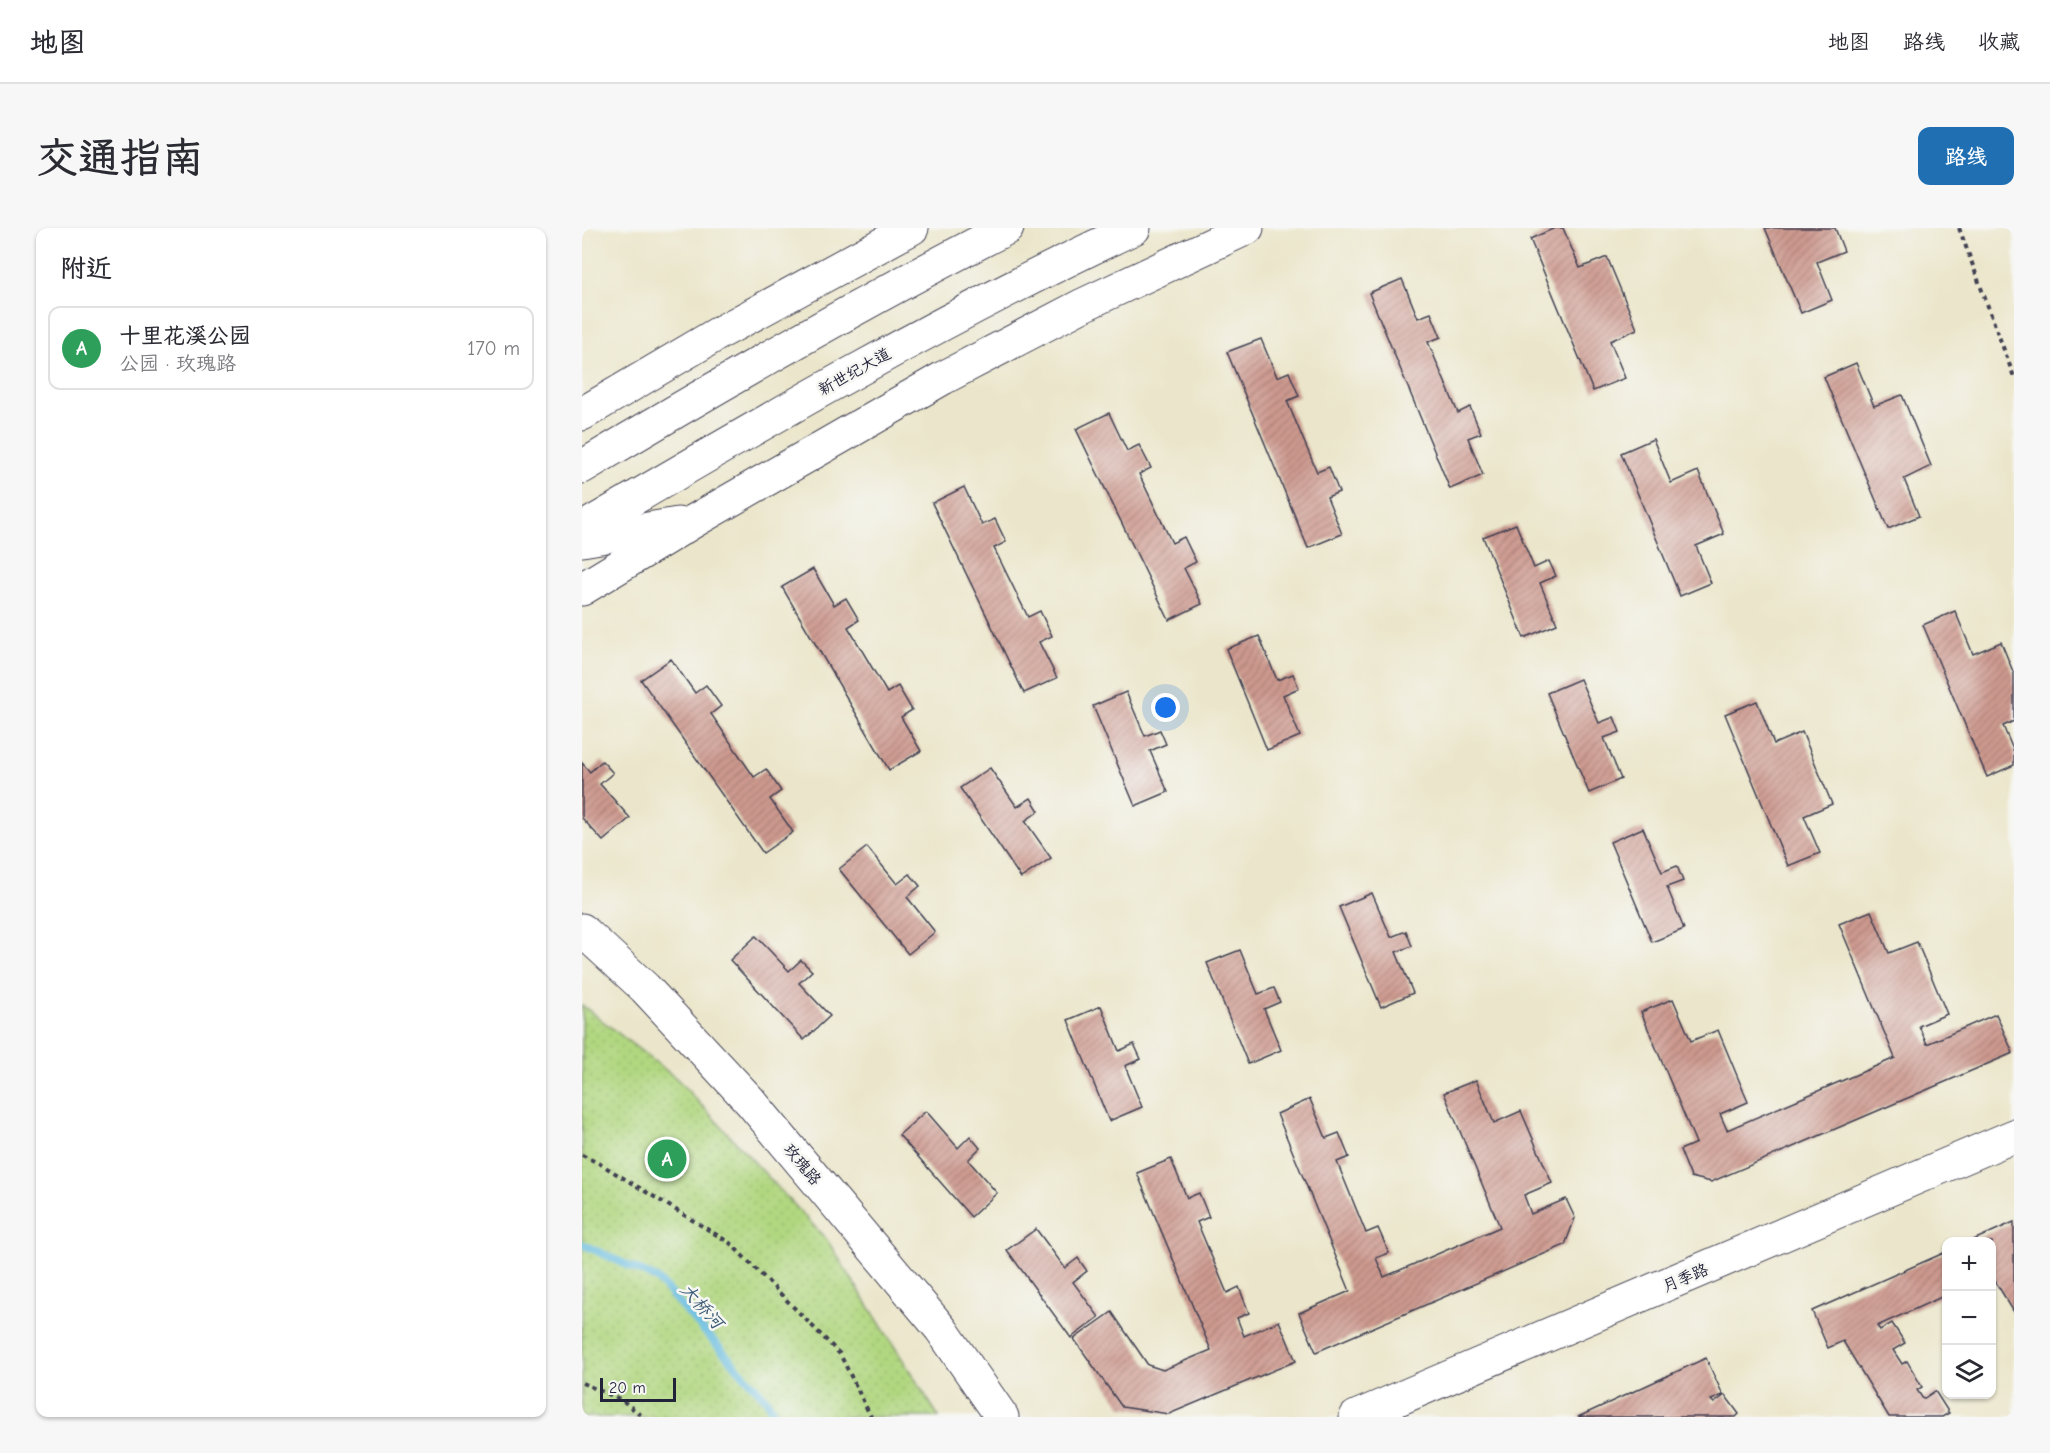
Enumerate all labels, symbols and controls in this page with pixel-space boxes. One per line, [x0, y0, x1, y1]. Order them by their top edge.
text: 地图 [30, 27, 86, 59]
text: 地图 [1828, 30, 1870, 54]
text: 路线 [1903, 30, 1945, 54]
text: 收藏 [1978, 30, 2020, 54]
button: 路线 [1918, 127, 2014, 185]
text: 交通指南 [36, 134, 204, 183]
text: 附近 [60, 254, 112, 284]
text: 十里花溪公园 [119, 323, 251, 349]
text: A [76, 337, 87, 360]
text: 170 m [467, 337, 520, 360]
street label: 新世纪大道 [815, 345, 894, 399]
text: 公园 · 玫瑰路 [119, 352, 236, 375]
your location [1151, 693, 1180, 722]
pin: A [648, 1136, 686, 1182]
street label: 玫瑰路 [780, 1140, 825, 1189]
map controls [1942, 1237, 1996, 1399]
button: + [1942, 1237, 1996, 1291]
street label: 月季路 [1660, 1260, 1711, 1296]
water label: 大桥河 [676, 1279, 730, 1336]
button: − [1942, 1291, 1996, 1345]
button: layers [1942, 1345, 1996, 1399]
scale bar [600, 1375, 676, 1402]
text: 20 m [609, 1379, 646, 1397]

